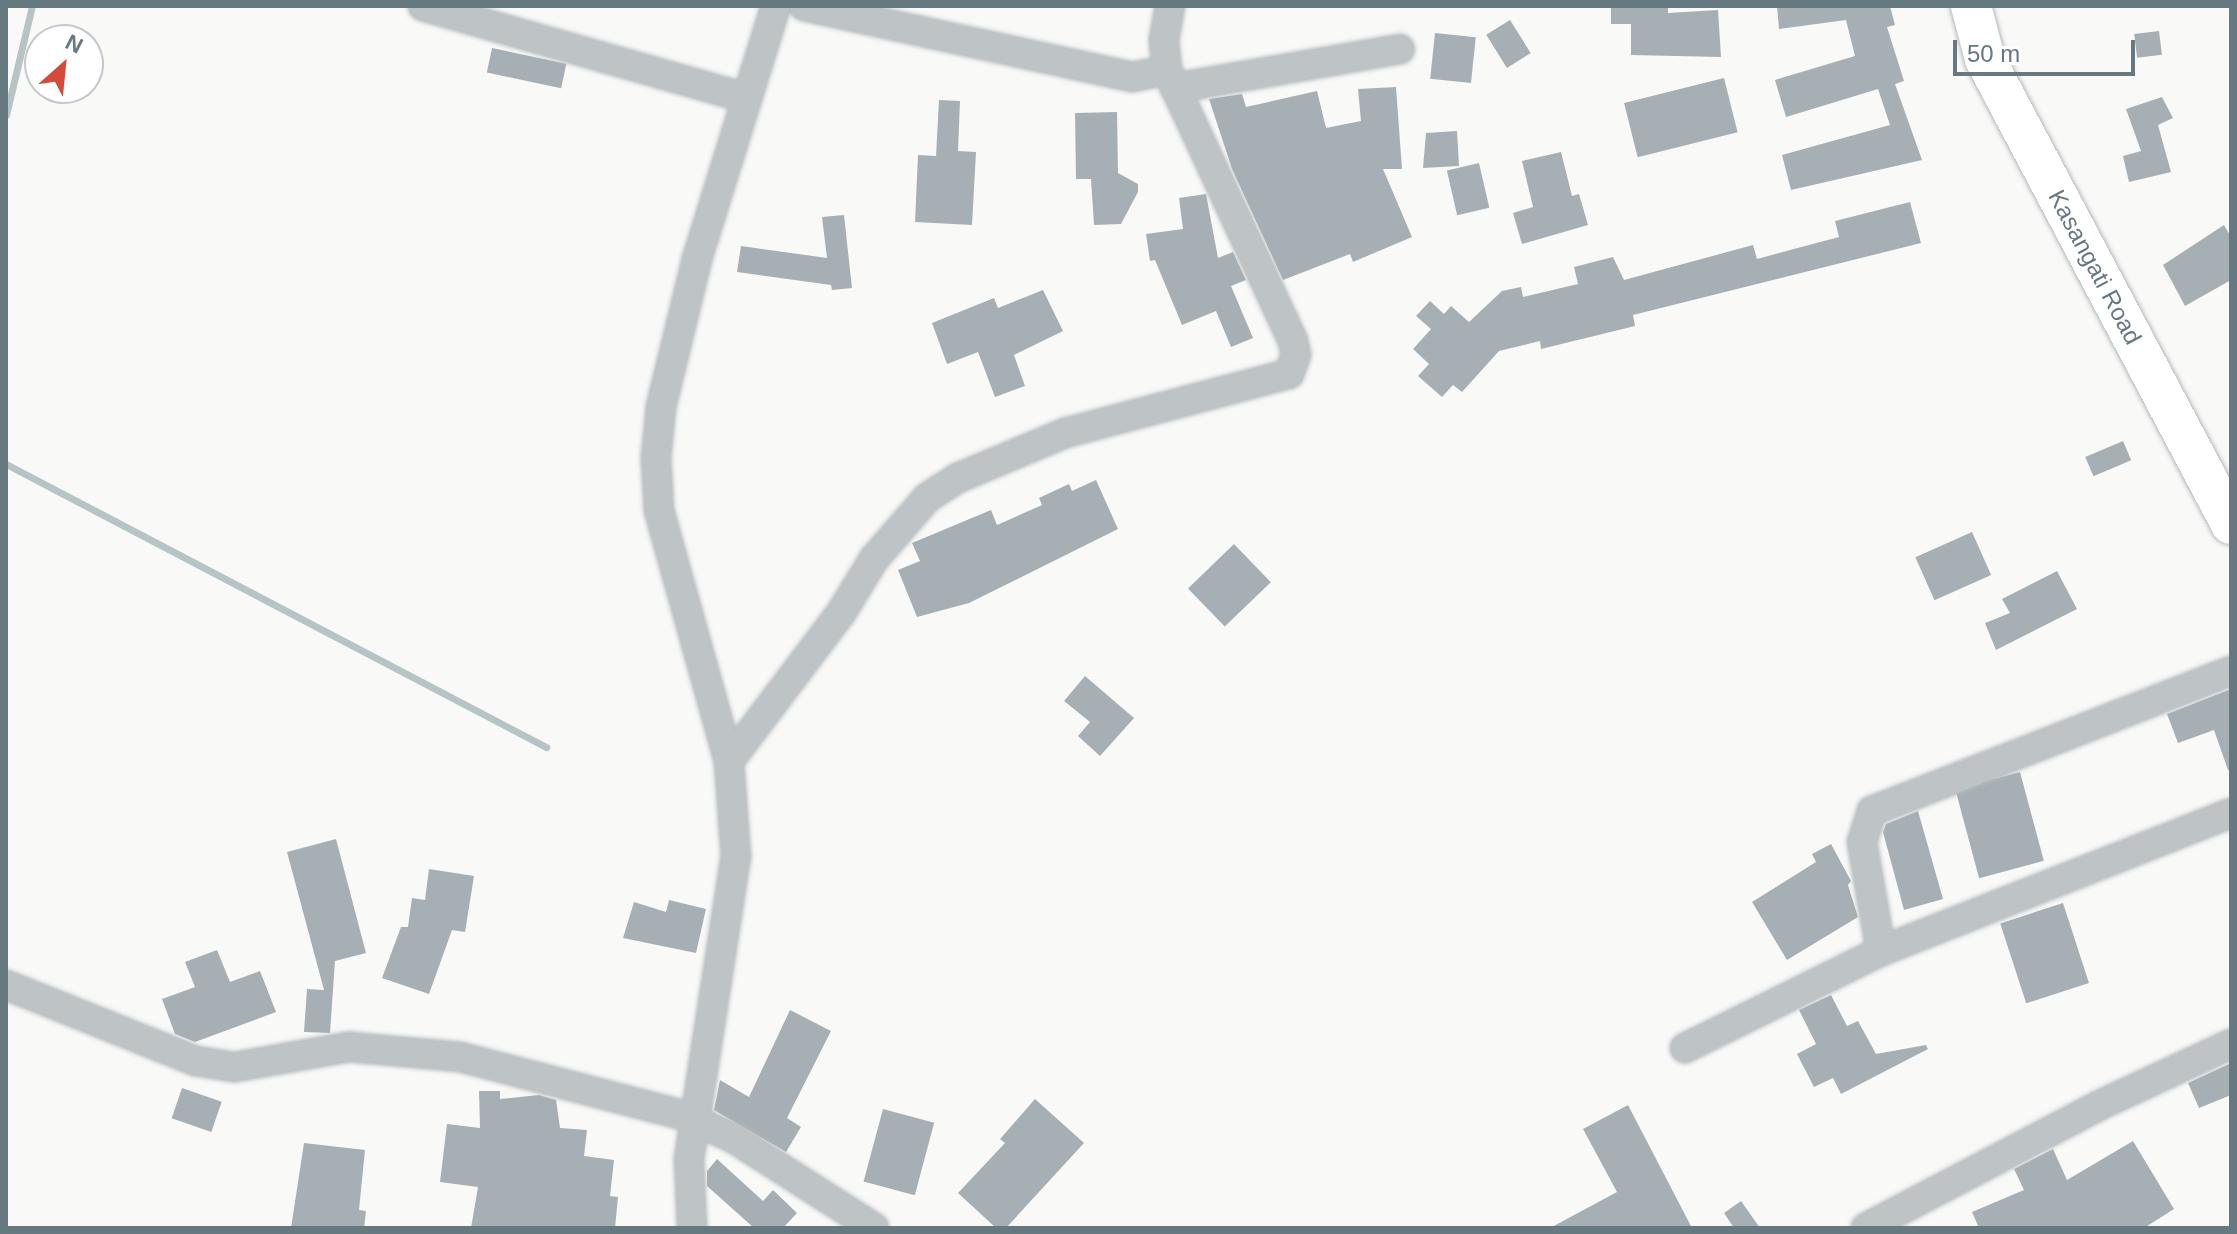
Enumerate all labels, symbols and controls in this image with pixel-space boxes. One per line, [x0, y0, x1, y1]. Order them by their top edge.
north arrow [24, 24, 104, 104]
scale bar [1957, 24, 2139, 74]
text: N [61, 29, 87, 59]
text: 50 m [1967, 40, 2020, 67]
street label: Kasangati Road [2042, 185, 2148, 349]

